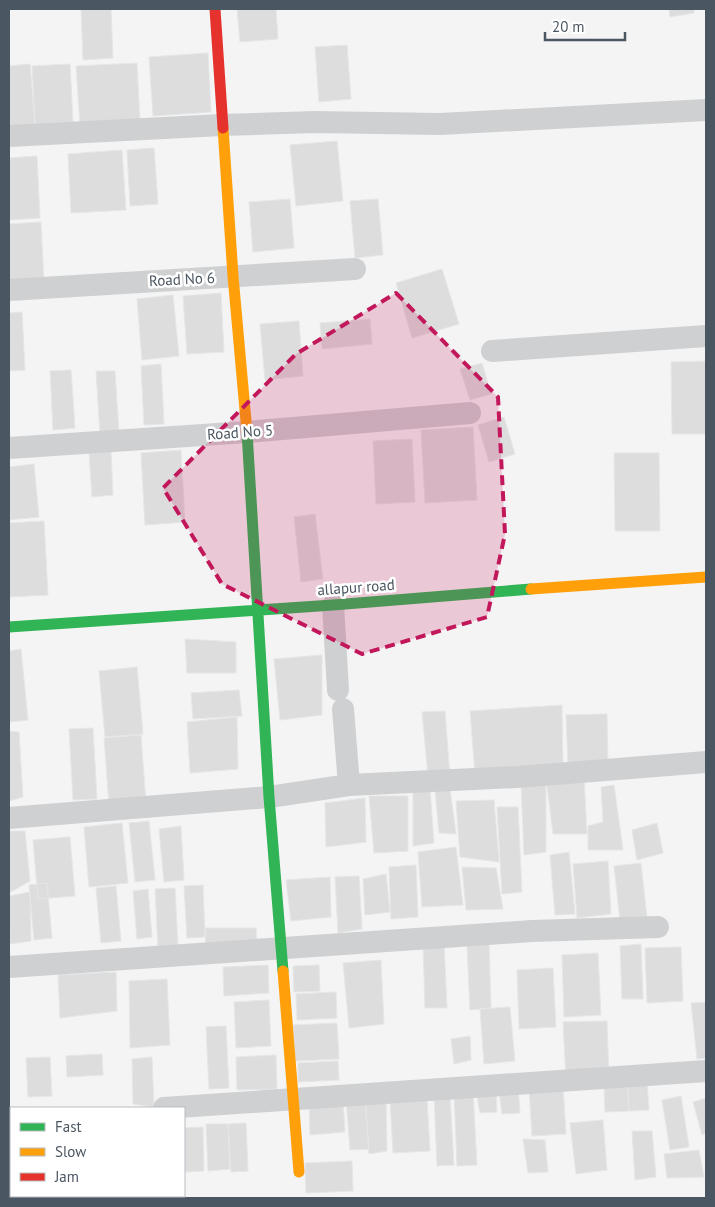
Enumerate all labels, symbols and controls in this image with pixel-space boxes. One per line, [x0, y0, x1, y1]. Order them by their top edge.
scale bar [545, 10, 625, 42]
text: 20 m [552, 17, 585, 36]
street label: Road No 6 [149, 268, 215, 290]
street label: Road No 5 [206, 420, 274, 444]
street label: allapur road [317, 575, 395, 599]
legend [10, 1107, 185, 1197]
text: Fast [55, 1117, 82, 1136]
text: Slow [55, 1142, 86, 1161]
text: Jam [54, 1167, 79, 1186]

